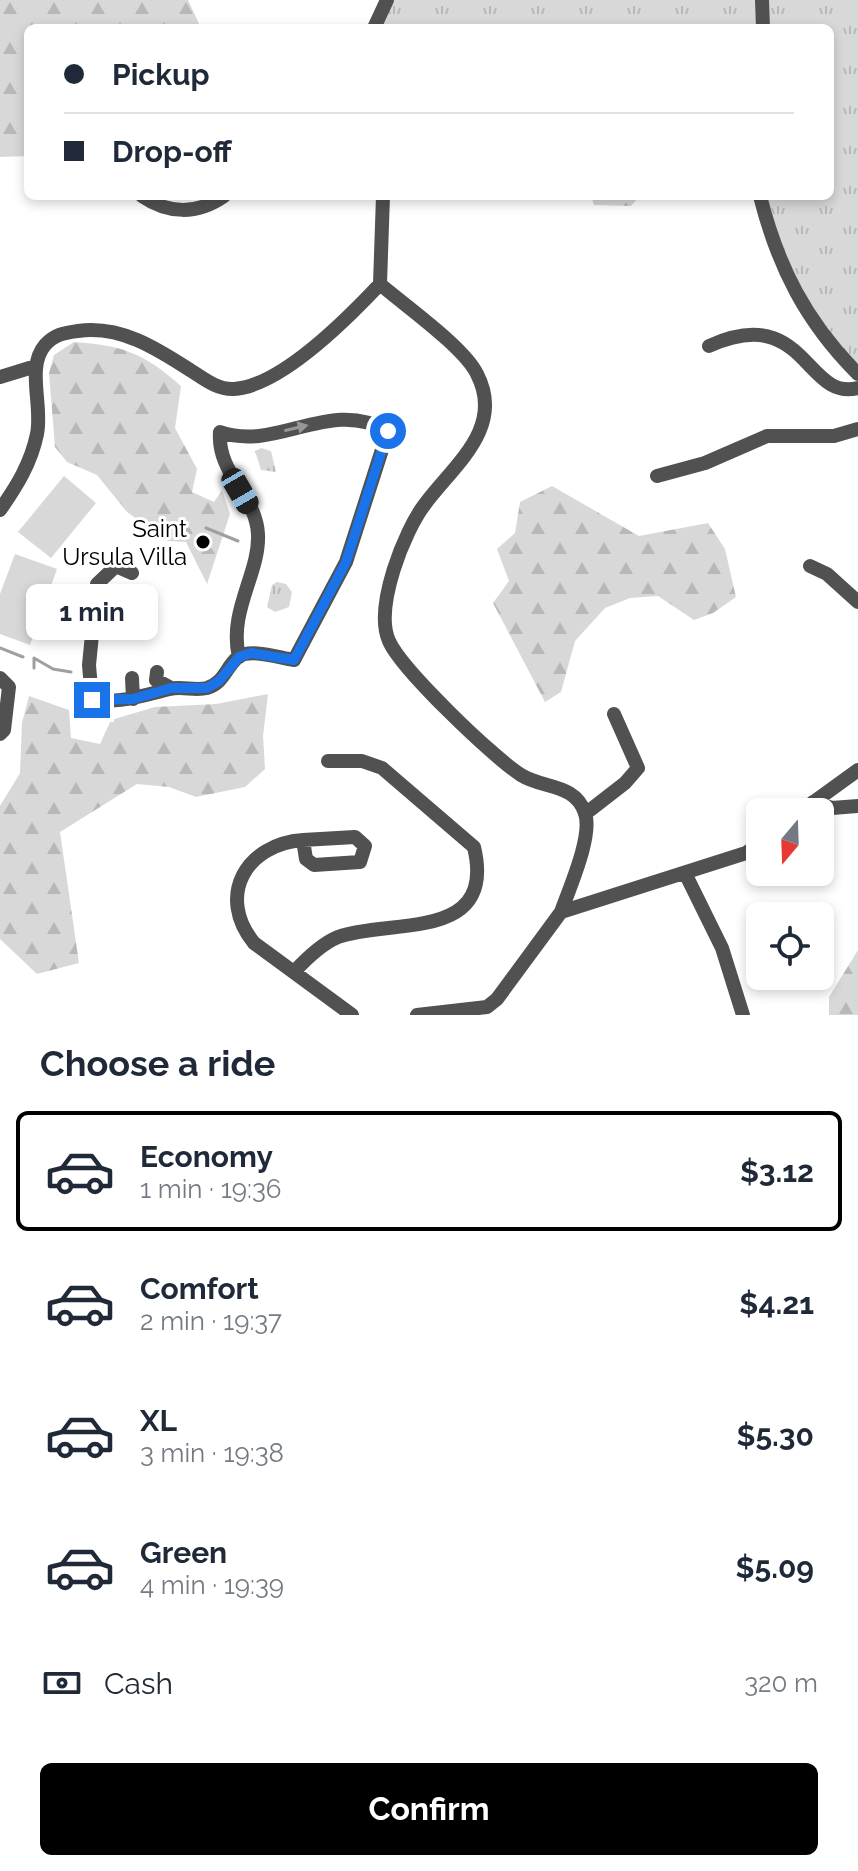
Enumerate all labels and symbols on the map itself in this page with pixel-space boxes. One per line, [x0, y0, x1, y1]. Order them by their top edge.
route start [370, 413, 406, 449]
one-way arrow [284, 421, 309, 433]
car [218, 464, 262, 518]
place label: Saint Ursula Villa [62, 514, 187, 571]
marker: Saint Ursula Villa [194, 533, 212, 551]
callout: 1 min [26, 584, 158, 640]
route end [74, 682, 110, 718]
north arrow [746, 798, 834, 886]

